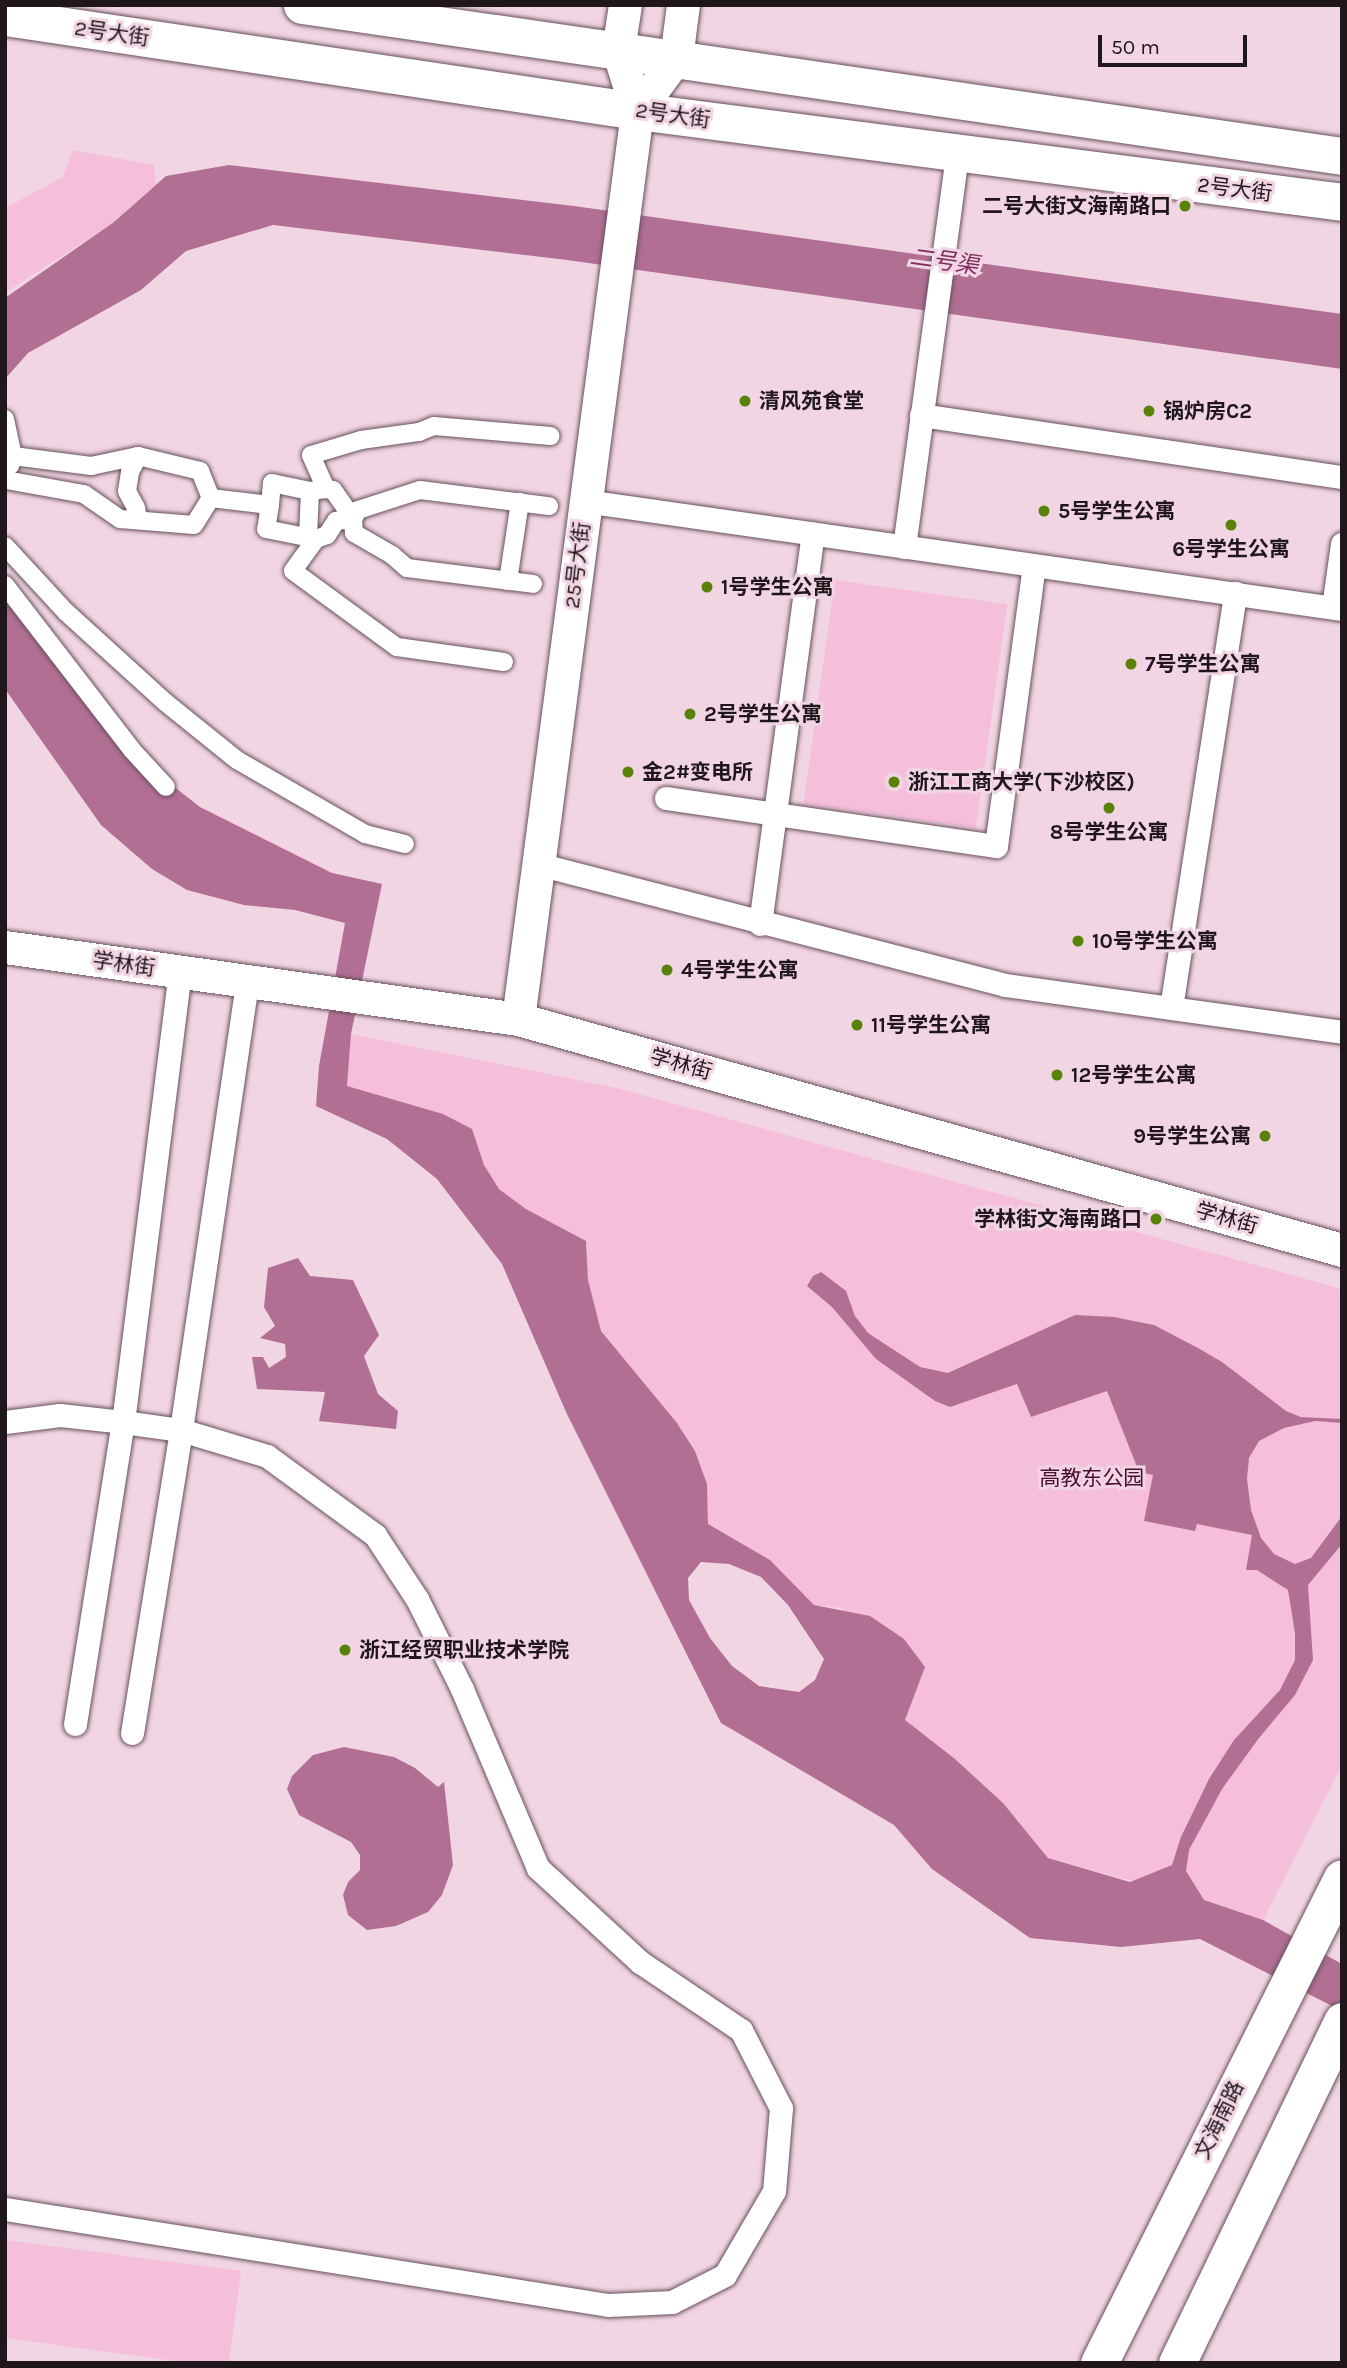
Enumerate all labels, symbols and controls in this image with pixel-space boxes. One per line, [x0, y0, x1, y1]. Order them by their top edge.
street label: 2号大街 [73, 15, 151, 51]
scale bar [1102, 21, 1251, 65]
text: 50 m [1111, 35, 1160, 59]
street label: 2号大街 [634, 97, 712, 133]
street label: 2号大街 [1196, 172, 1274, 206]
place label: 二号大街文海南路口 [982, 193, 1171, 219]
marker: 二号大街文海南路口 [1177, 198, 1193, 214]
water label: 二号渠 [908, 244, 980, 280]
place label: 清风苑食堂 [759, 388, 864, 414]
marker: 清风苑食堂 [737, 393, 753, 409]
place label: 锅炉房C2 [1163, 398, 1252, 424]
marker: 锅炉房C2 [1141, 403, 1157, 419]
place label: 5号学生公寓 [1058, 498, 1175, 524]
marker: 5号学生公寓 [1036, 503, 1052, 519]
marker: 6号学生公寓 [1223, 517, 1239, 533]
street label: 25号大街 [559, 520, 595, 610]
place label: 6号学生公寓 [1172, 536, 1290, 562]
place label: 1号学生公寓 [721, 574, 833, 600]
marker: 1号学生公寓 [699, 579, 715, 595]
place label: 7号学生公寓 [1145, 651, 1260, 677]
marker: 7号学生公寓 [1123, 656, 1139, 672]
place label: 2号学生公寓 [704, 701, 822, 727]
marker: 2号学生公寓 [682, 706, 698, 722]
place label: 金2#变电所 [642, 759, 753, 785]
marker: 金2#变电所 [620, 764, 636, 780]
place label: 浙江工商大学(下沙校区) [908, 769, 1135, 795]
marker: 浙江工商大学(下沙校区) [886, 774, 902, 790]
marker: 8号学生公寓 [1101, 800, 1117, 816]
place label: 8号学生公寓 [1050, 819, 1168, 845]
place label: 10号学生公寓 [1092, 928, 1218, 954]
marker: 10号学生公寓 [1070, 933, 1086, 949]
street label: 学林街 [91, 947, 157, 981]
place label: 4号学生公寓 [681, 957, 798, 983]
marker: 4号学生公寓 [659, 962, 675, 978]
place label: 11号学生公寓 [871, 1012, 991, 1038]
marker: 11号学生公寓 [849, 1017, 865, 1033]
street label: 学林街 [647, 1043, 715, 1085]
place label: 12号学生公寓 [1071, 1062, 1196, 1088]
marker: 12号学生公寓 [1049, 1067, 1065, 1083]
place label: 9号学生公寓 [1133, 1123, 1251, 1149]
marker: 9号学生公寓 [1257, 1128, 1273, 1144]
street label: 学林街 [1193, 1197, 1261, 1239]
place label: 学林街文海南路口 [974, 1206, 1142, 1232]
marker: 学林街文海南路口 [1148, 1211, 1164, 1227]
park label: 高教东公园 [1040, 1465, 1144, 1491]
place label: 浙江经贸职业技术学院 [359, 1637, 569, 1663]
marker: 浙江经贸职业技术学院 [337, 1642, 353, 1658]
street label: 文海南路 [1189, 2077, 1249, 2163]

